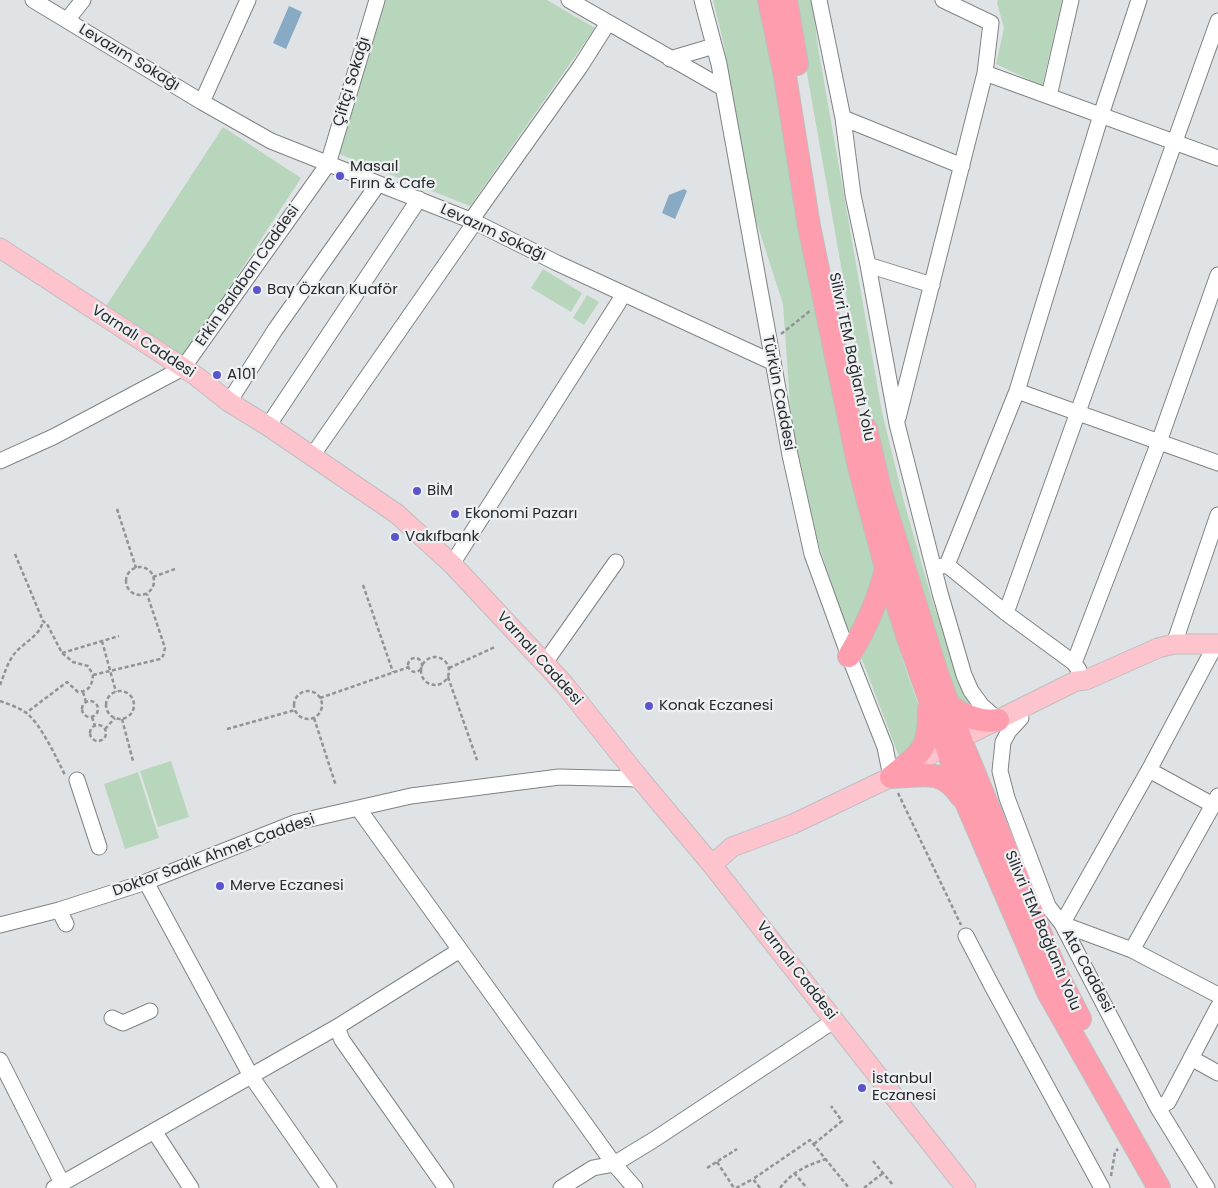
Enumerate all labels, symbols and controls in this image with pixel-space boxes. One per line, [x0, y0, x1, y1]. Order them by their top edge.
street label: Levazım Sokağı [75, 21, 183, 95]
street label: Çiftçi Sokağı [330, 35, 374, 129]
place label: Masaıl Fırın & Cafe [350, 158, 435, 193]
marker: Masaıl Fırın & Cafe [334, 170, 346, 182]
street label: Levazım Sokağı [437, 201, 549, 265]
street label: Erkin Balaban Caddesi [192, 202, 304, 350]
street label: Silivri TEM Bağlantı Yolu [824, 271, 878, 443]
place label: Bay Özkan Kuaför [267, 281, 398, 299]
marker: Bay Özkan Kuaför [251, 284, 263, 296]
street label: Varnalı Caddesi [88, 302, 198, 382]
street label: Türkün Caddesi [758, 334, 798, 452]
place label: A101 [227, 366, 256, 384]
marker: A101 [211, 369, 223, 381]
place label: BİM [427, 482, 453, 500]
marker: BİM [411, 485, 423, 497]
place label: Ekonomi Pazarı [465, 505, 577, 523]
marker: Ekonomi Pazarı [449, 508, 461, 520]
place label: Vakıfbank [405, 528, 479, 546]
marker: Vakıfbank [389, 531, 401, 543]
street label: Varnalı Caddesi [492, 608, 586, 710]
place label: Konak Eczanesi [659, 697, 773, 715]
marker: Konak Eczanesi [643, 700, 655, 712]
street label: Doktor Sadık Ahmet Caddesi [110, 811, 318, 901]
street label: Silivri TEM Bağlantı Yolu [1000, 848, 1084, 1014]
place label: Merve Eczanesi [230, 877, 344, 895]
marker: Merve Eczanesi [214, 880, 226, 892]
street label: Varnalı Caddesi [752, 918, 840, 1024]
street label: Ata Caddesi [1057, 926, 1117, 1016]
place label: İstanbul Eczanesi [872, 1070, 936, 1105]
marker: İstanbul Eczanesi [856, 1082, 868, 1094]

